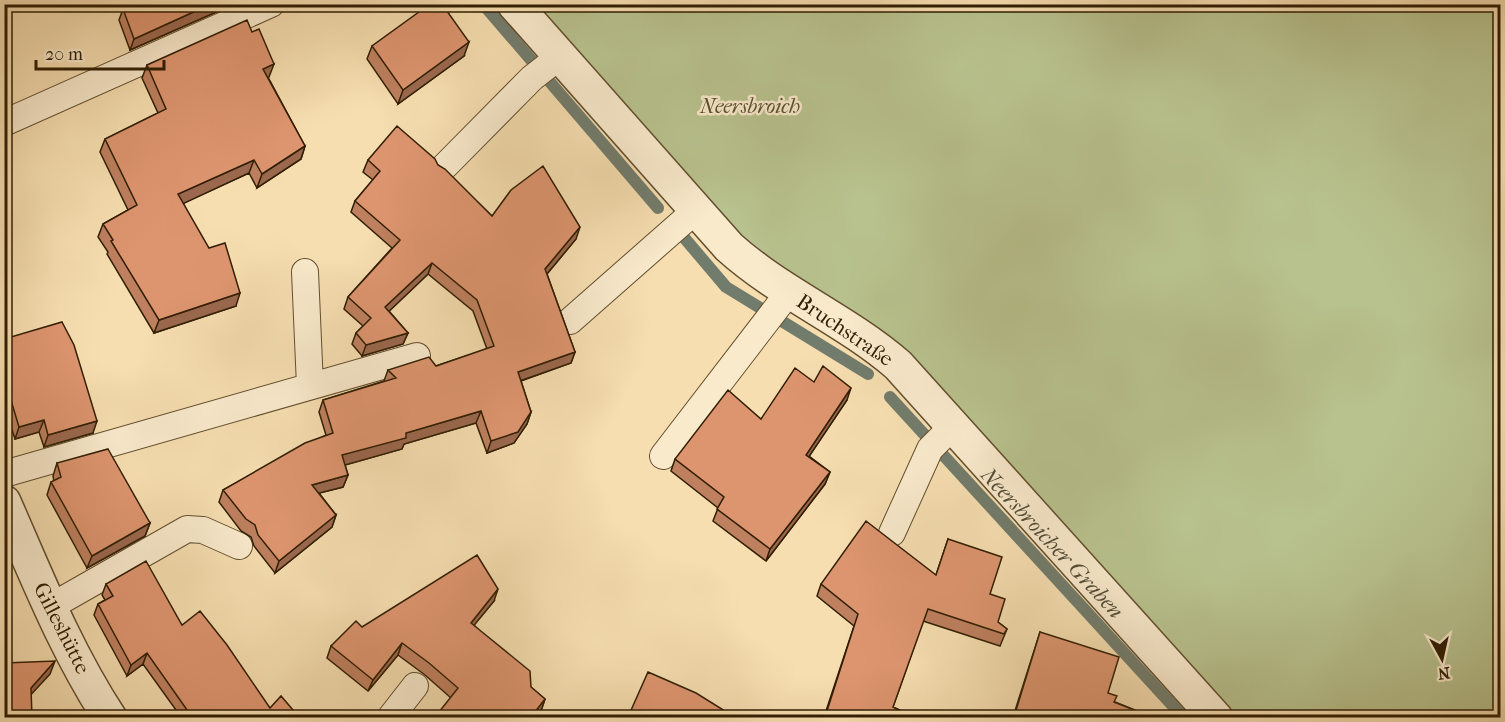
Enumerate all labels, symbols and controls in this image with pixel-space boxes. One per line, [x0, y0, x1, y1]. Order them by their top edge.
scale bar [36, 33, 164, 71]
text: 20 m [45, 44, 83, 65]
park label: Neersbroich [699, 94, 800, 118]
street label: Bruchstraße [792, 289, 898, 371]
water label: Neersbroicher Graben [975, 461, 1129, 624]
street label: Gilleshütte [29, 578, 95, 678]
north arrow [1412, 629, 1472, 689]
text: N [1436, 663, 1451, 684]

